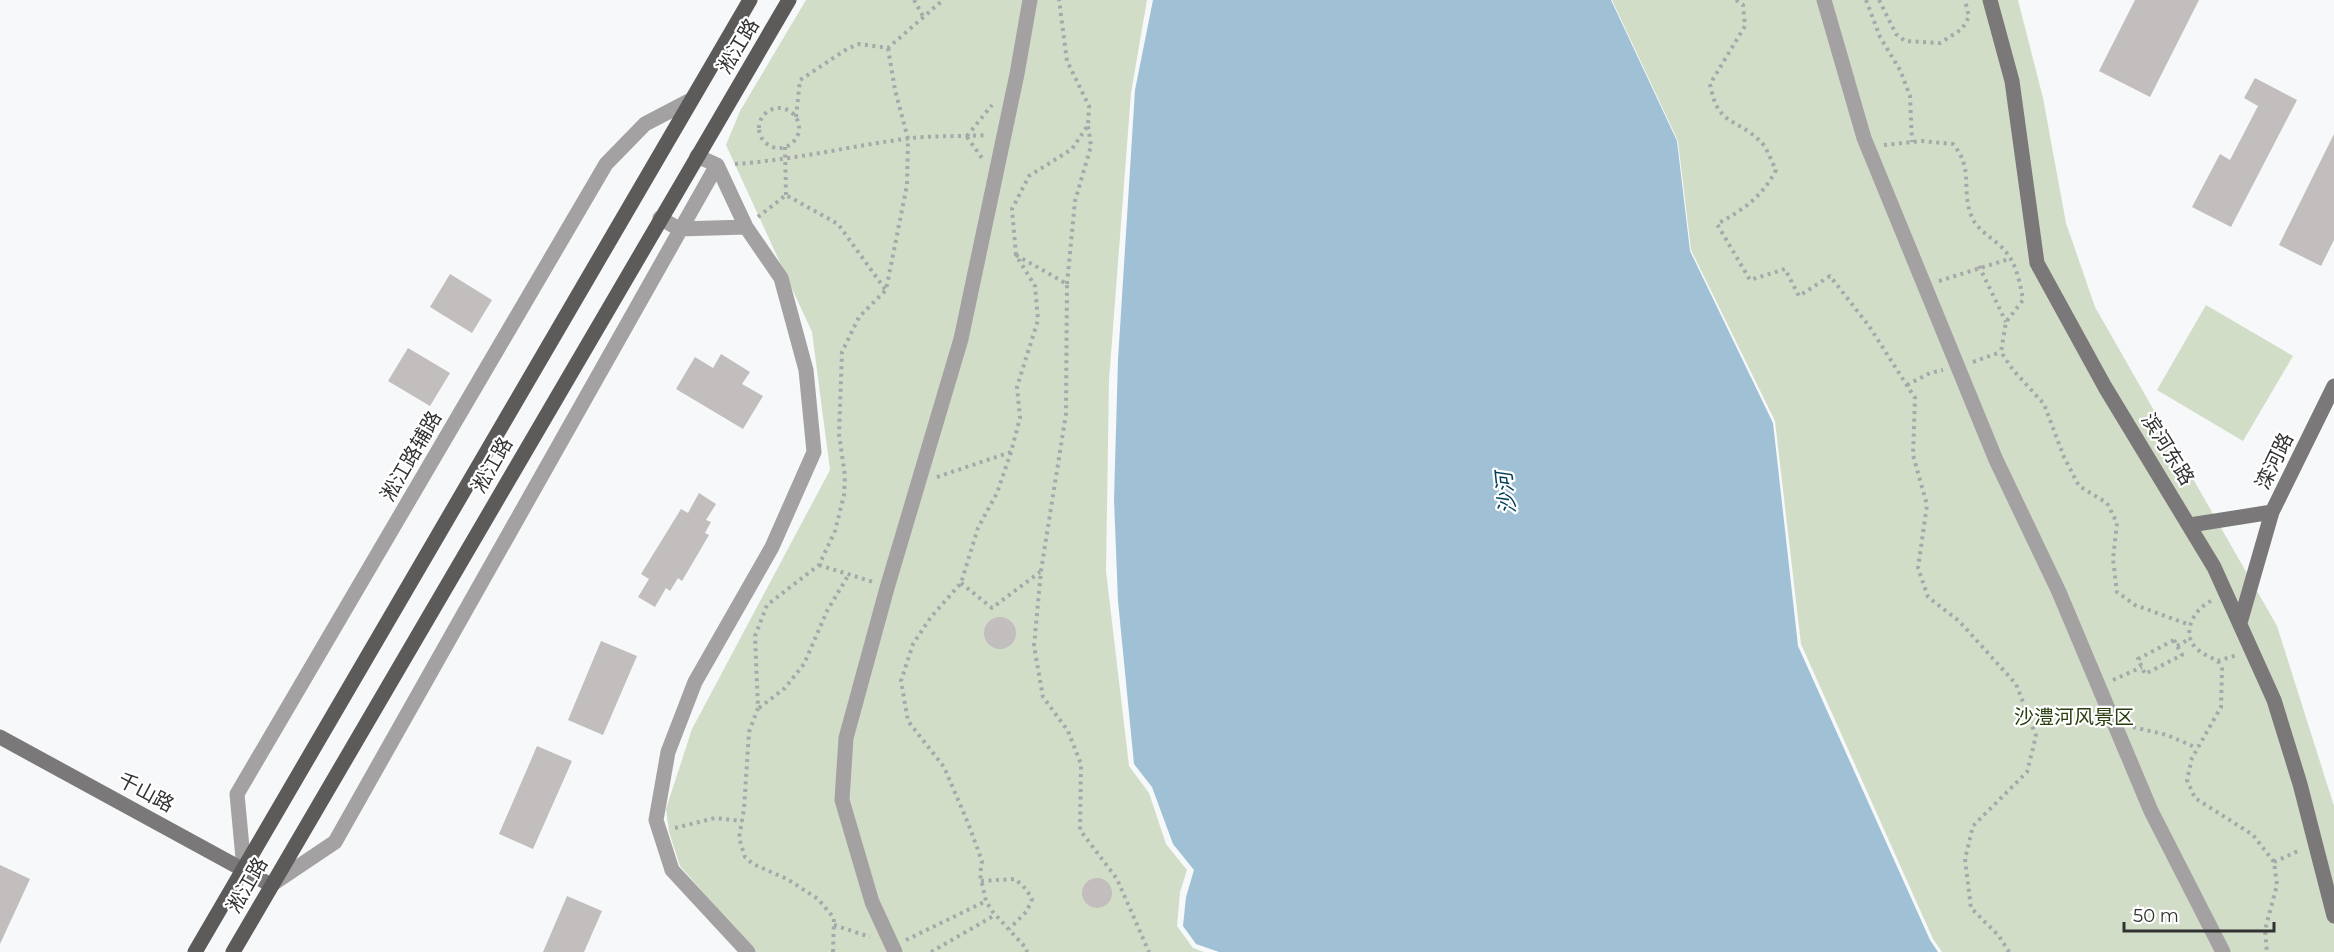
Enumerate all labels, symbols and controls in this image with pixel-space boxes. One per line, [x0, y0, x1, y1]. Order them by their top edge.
street label: 淞江路 [712, 14, 764, 78]
street label: 淞江路辅路 [376, 407, 446, 505]
street label: 滨河东路 [2137, 409, 2199, 489]
street label: 滦河路 [2250, 429, 2298, 493]
street label: 淞江路 [467, 433, 517, 497]
water label: 沙河 [1490, 467, 1520, 515]
park label: 沙澧河风景区 [2014, 705, 2134, 729]
street label: 千山路 [114, 767, 178, 817]
street label: 淞江路 [222, 853, 272, 917]
scale bar [2124, 895, 2274, 933]
text: 50 m [2133, 905, 2179, 927]

